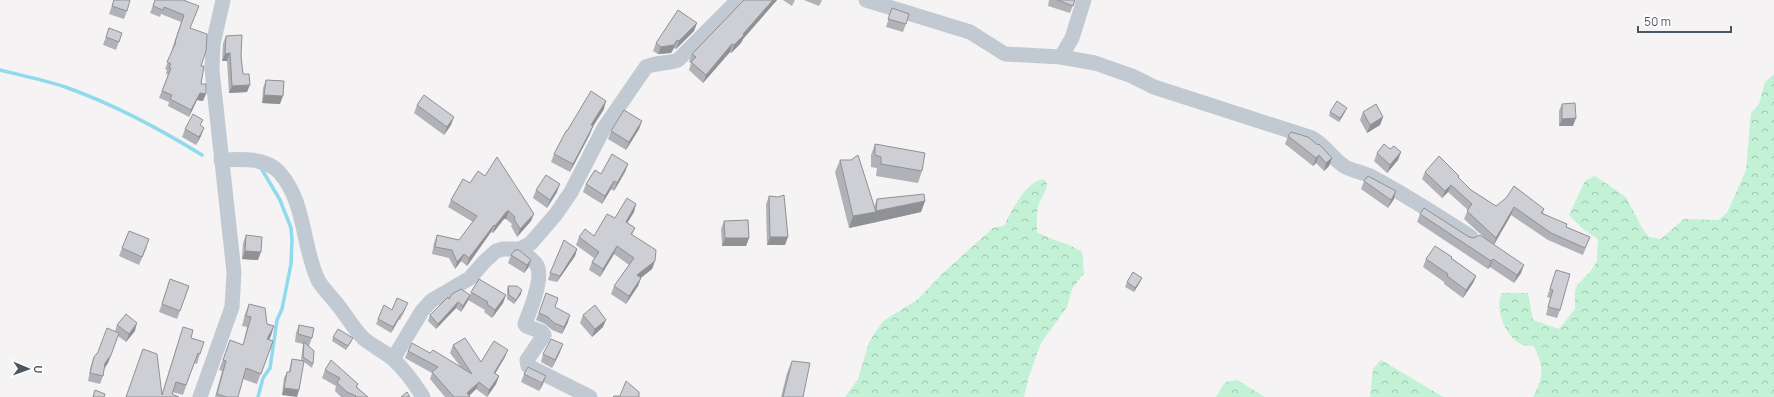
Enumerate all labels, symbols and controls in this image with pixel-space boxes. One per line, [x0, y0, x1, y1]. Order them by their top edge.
scale bar [1638, 8, 1731, 34]
text: 50 m [1644, 13, 1671, 30]
north arrow [8, 349, 48, 389]
text: U [31, 365, 46, 374]

